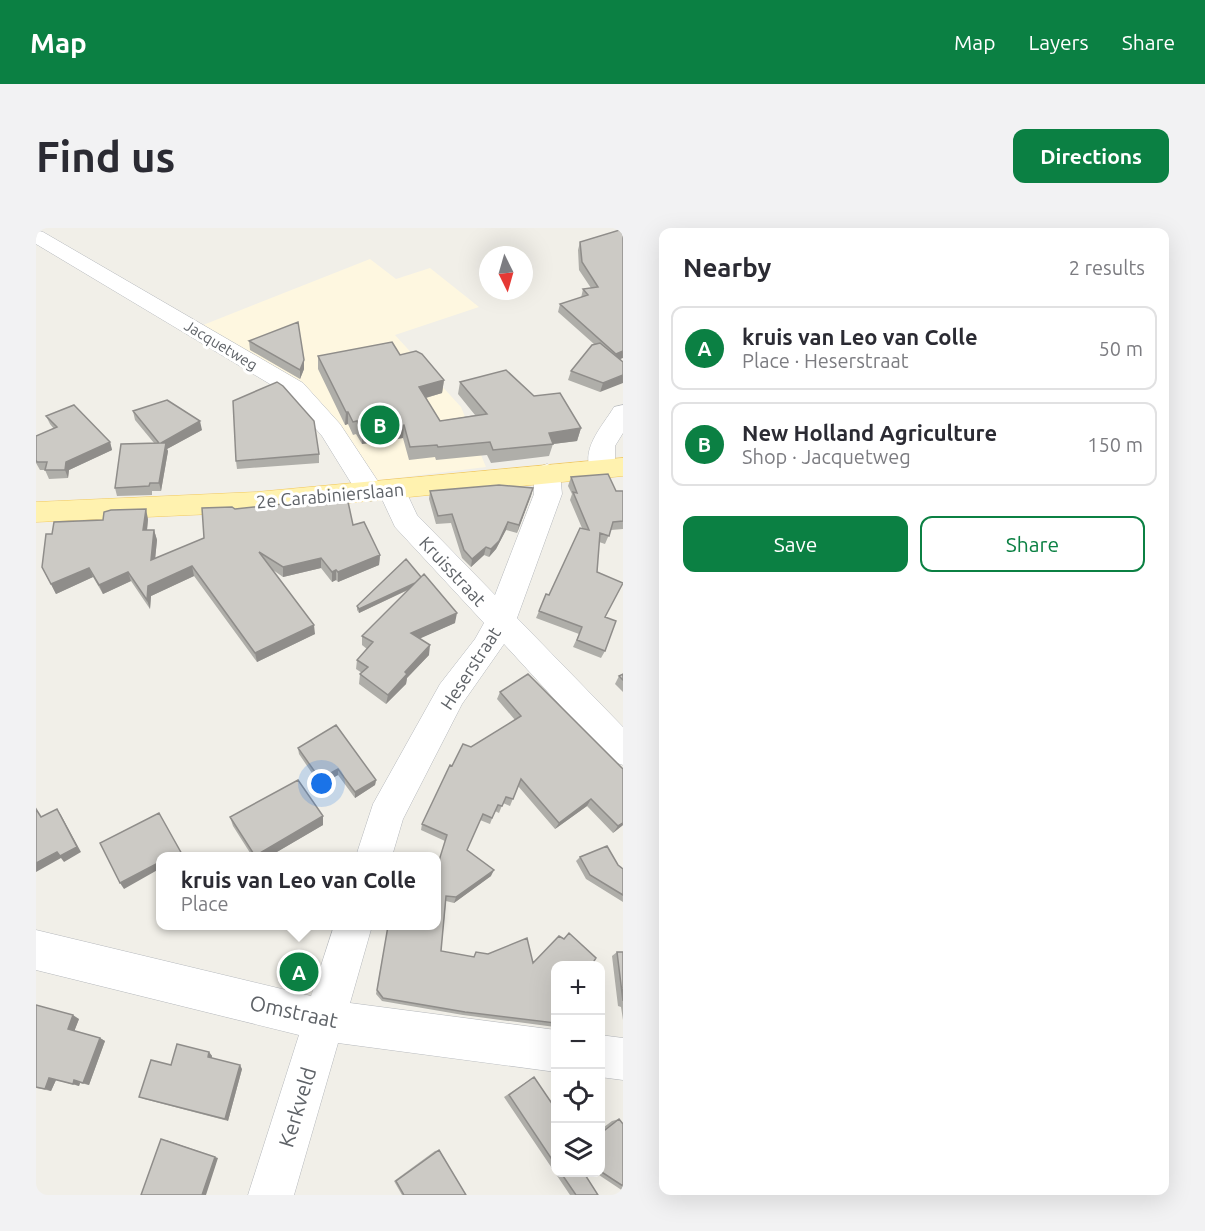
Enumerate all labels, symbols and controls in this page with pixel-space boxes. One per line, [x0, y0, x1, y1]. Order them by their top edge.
text: Map [30, 27, 87, 58]
text: Map [954, 30, 995, 54]
text: Layers [1028, 30, 1089, 54]
text: Share [1122, 30, 1175, 54]
button: Directions [1013, 129, 1169, 183]
text: Find us [36, 133, 175, 180]
north arrow [479, 246, 533, 300]
text: Nearby [683, 253, 771, 282]
text: 2 results [1069, 256, 1145, 279]
street label: Jacquetweg [181, 317, 261, 373]
text: kruis van Leo van Colle [742, 324, 978, 349]
text: A [697, 337, 712, 360]
text: 50 m [1099, 337, 1143, 360]
text: Place · Heserstraat [742, 349, 909, 372]
pin: B [360, 402, 400, 448]
text: New Holland Agriculture [742, 420, 997, 445]
text: B [698, 433, 711, 456]
text: 150 m [1087, 433, 1143, 456]
text: Shop · Jacquetweg [742, 445, 911, 468]
street label: 2e Carabinierslaan [255, 479, 405, 511]
button: Save [683, 516, 908, 572]
button: Share [920, 516, 1145, 572]
street label: Kruisstraat [416, 532, 490, 610]
street label: Heserstraat [436, 623, 504, 713]
your location [307, 769, 336, 798]
popup [156, 852, 441, 930]
text: kruis van Leo van Colle [181, 867, 416, 892]
text: Place [181, 892, 229, 915]
pin: A [280, 950, 318, 994]
map controls [551, 961, 605, 1177]
button: + [551, 961, 605, 1015]
street label: Omstraat [248, 990, 340, 1032]
button: − [551, 1015, 605, 1069]
street label: Kerkveld [273, 1064, 321, 1150]
button: locate [551, 1069, 605, 1123]
button: layers [551, 1123, 605, 1177]

